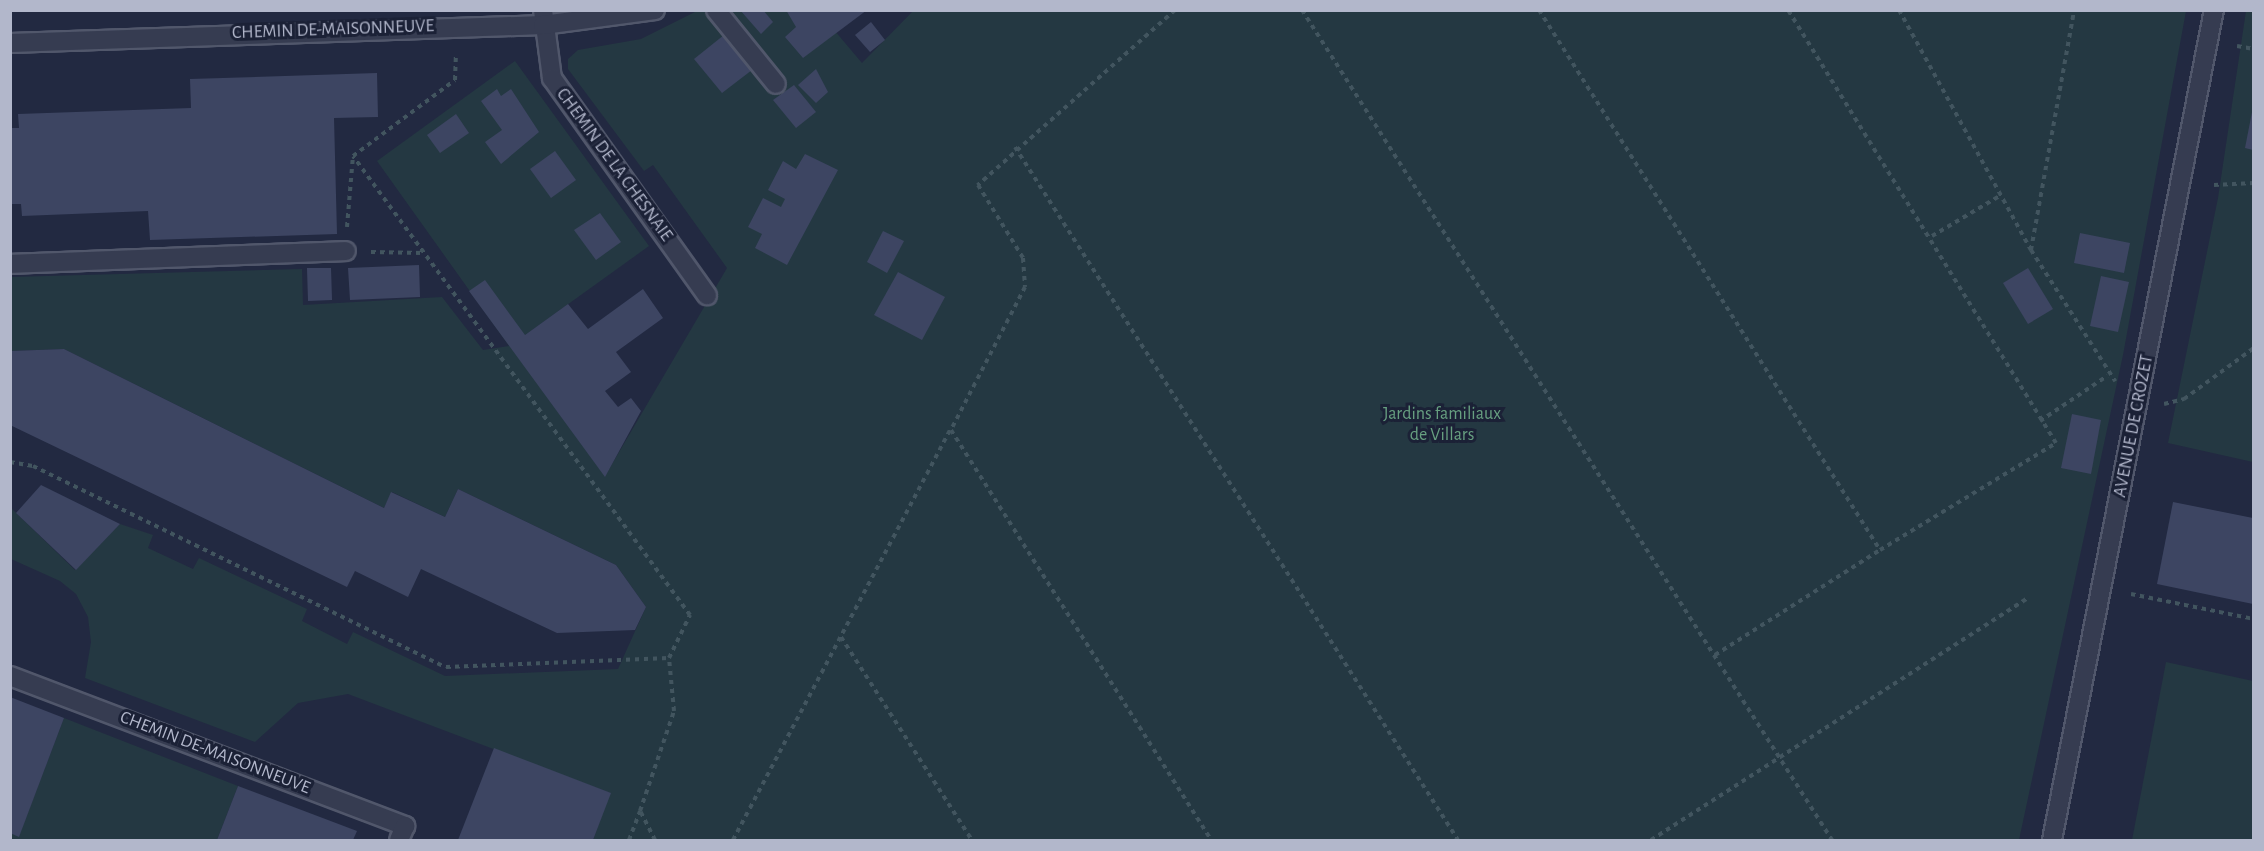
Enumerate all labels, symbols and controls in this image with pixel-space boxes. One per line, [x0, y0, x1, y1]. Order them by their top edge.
street label: CHEMIN DE-MAISONNEUVE [232, 16, 434, 44]
street label: CHEMIN DE LA CHESNAIE [551, 84, 677, 246]
street label: AVENUE DE CROZET [2110, 353, 2158, 499]
park label: Jardins familiaux de Villars [1383, 404, 1501, 446]
street label: CHEMIN DE-MAISONNEUVE [117, 707, 313, 799]

